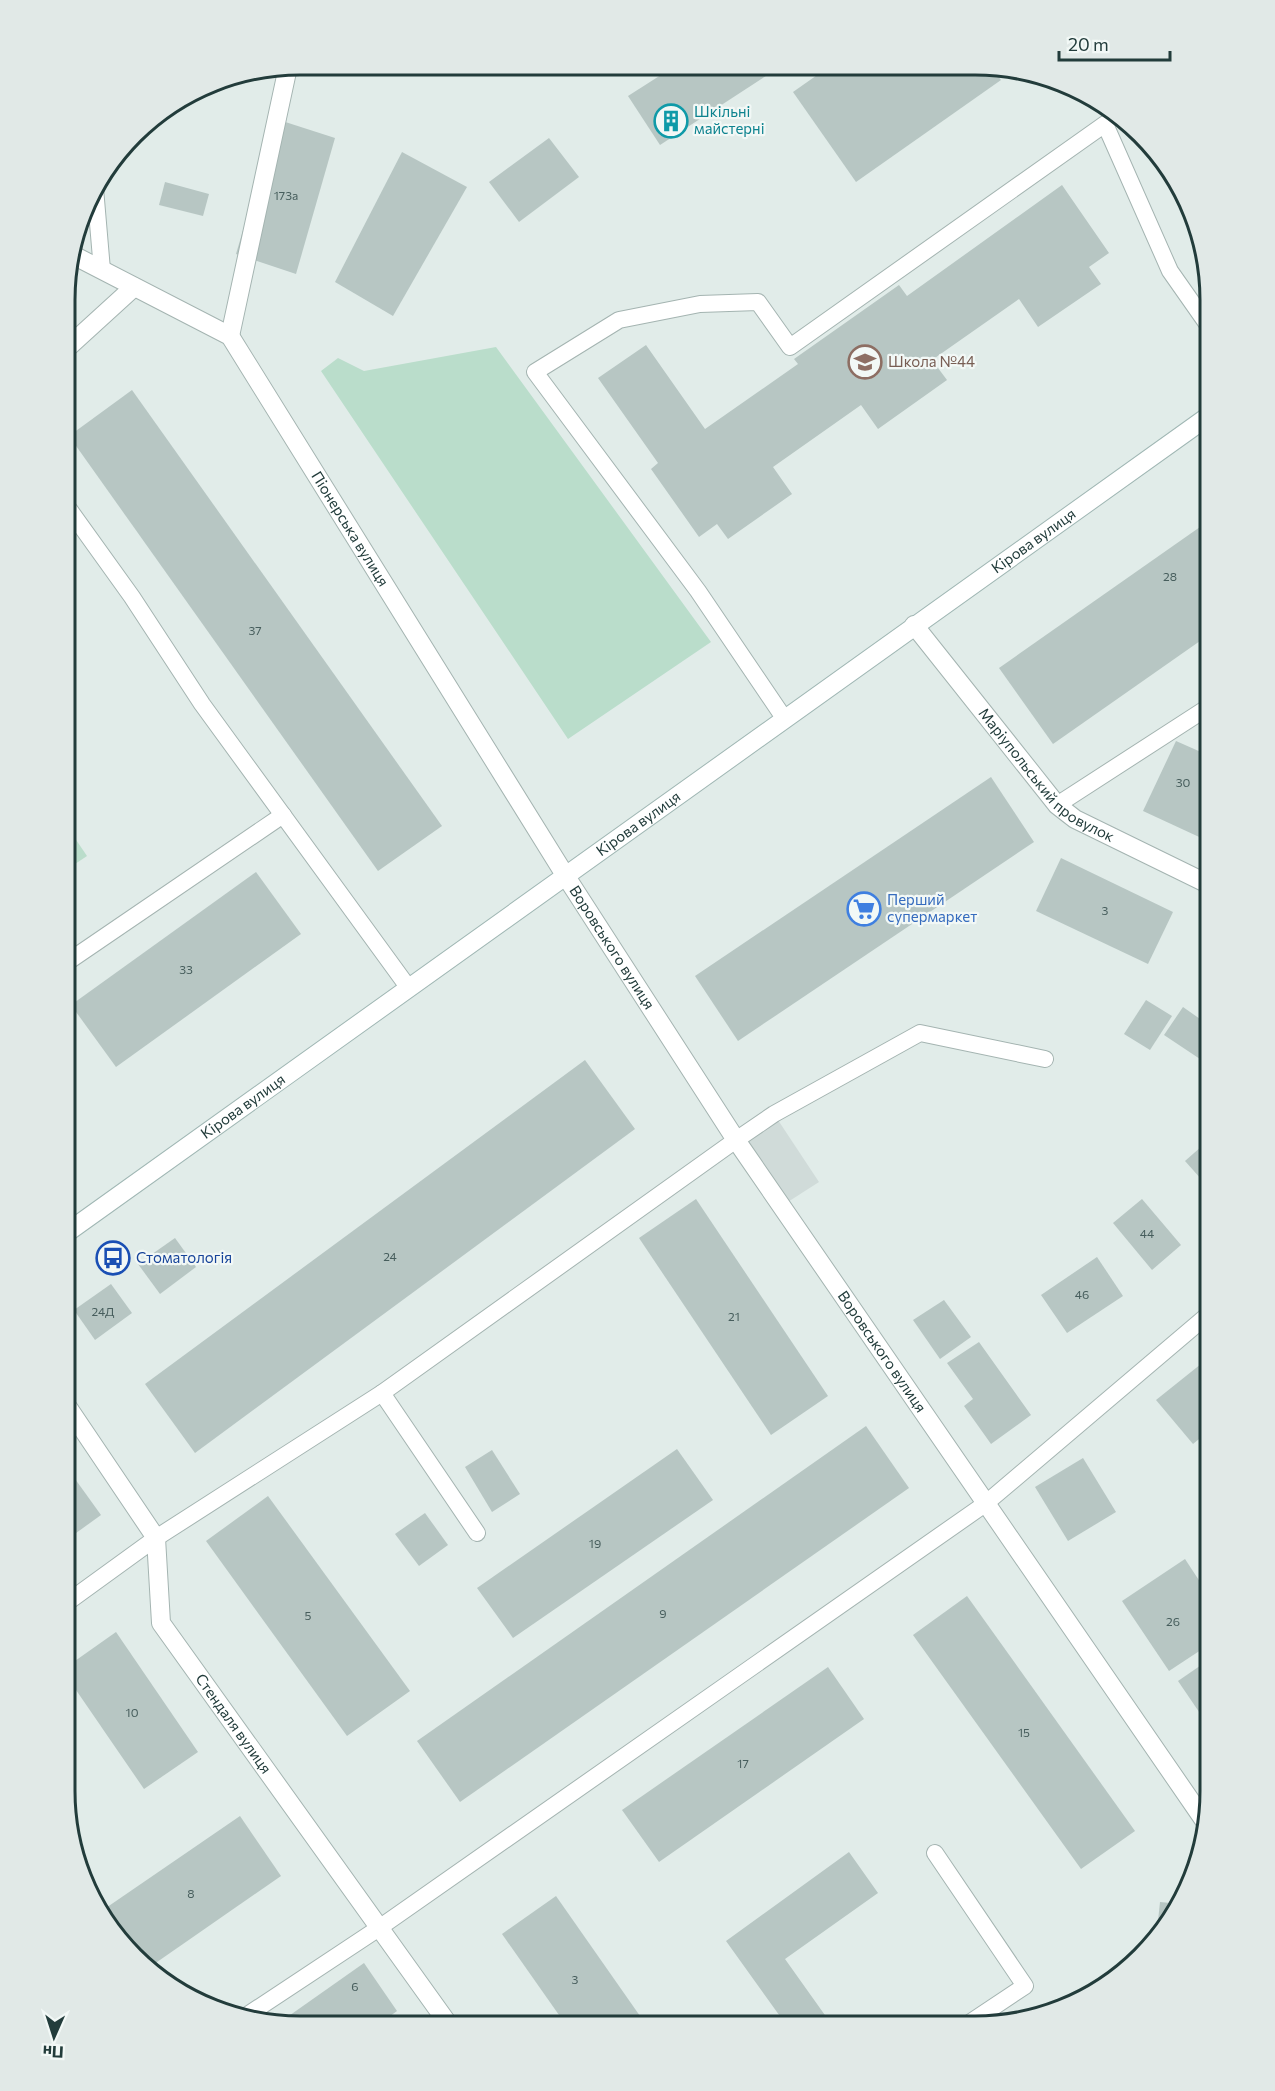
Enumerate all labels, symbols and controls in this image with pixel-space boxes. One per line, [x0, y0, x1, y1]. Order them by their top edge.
scale bar [1059, 24, 1170, 62]
text: 20 m [1068, 33, 1109, 55]
place label: Шкільні майстерні [694, 102, 765, 137]
building icon: Шкільні майстерні [653, 103, 689, 139]
house number: 173а [274, 188, 298, 202]
school or university icon: Школа №44 [847, 344, 883, 380]
place label: Школа №44 [888, 352, 975, 370]
street label: Піонерська вулиця [308, 467, 393, 589]
street label: Кірова вулиця [987, 504, 1079, 577]
house number: 28 [1163, 569, 1177, 583]
house number: 37 [248, 623, 262, 637]
street label: Маріупольський провулок [975, 704, 1118, 845]
house number: 30 [1176, 775, 1191, 789]
street label: Кірова вулиця [592, 787, 683, 859]
street label: Воровського вулиця [566, 882, 659, 1012]
place label: Перший супермаркет [887, 890, 977, 925]
supermarket icon: Перший супермаркет [846, 891, 882, 927]
house number: 3 [1102, 903, 1109, 917]
house number: 33 [179, 962, 193, 976]
street label: Кірова вулиця [197, 1070, 288, 1142]
house number: 44 [1140, 1226, 1154, 1240]
bus stop icon: Стоматологія [95, 1240, 131, 1276]
place label: Стоматологія [136, 1248, 232, 1266]
house number: 24 [383, 1249, 397, 1263]
street label: Воровського вулиця [834, 1287, 931, 1415]
house number: 46 [1075, 1287, 1089, 1301]
house number: 24Д [91, 1304, 115, 1318]
house number: 21 [728, 1309, 740, 1323]
house number: 19 [589, 1536, 601, 1550]
house number: 9 [659, 1606, 667, 1620]
house number: 5 [305, 1608, 312, 1622]
house number: 26 [1166, 1614, 1180, 1628]
street label: Стендаля вулиця [192, 1670, 276, 1777]
house number: 10 [126, 1705, 139, 1719]
house number: 15 [1018, 1725, 1030, 1739]
house number: 17 [737, 1756, 749, 1770]
house number: 8 [187, 1886, 195, 1900]
house number: 3 [572, 1972, 579, 1986]
house number: 6 [351, 1979, 359, 1993]
north arrow [24, 2007, 84, 2067]
text: Пн [42, 2042, 64, 2063]

